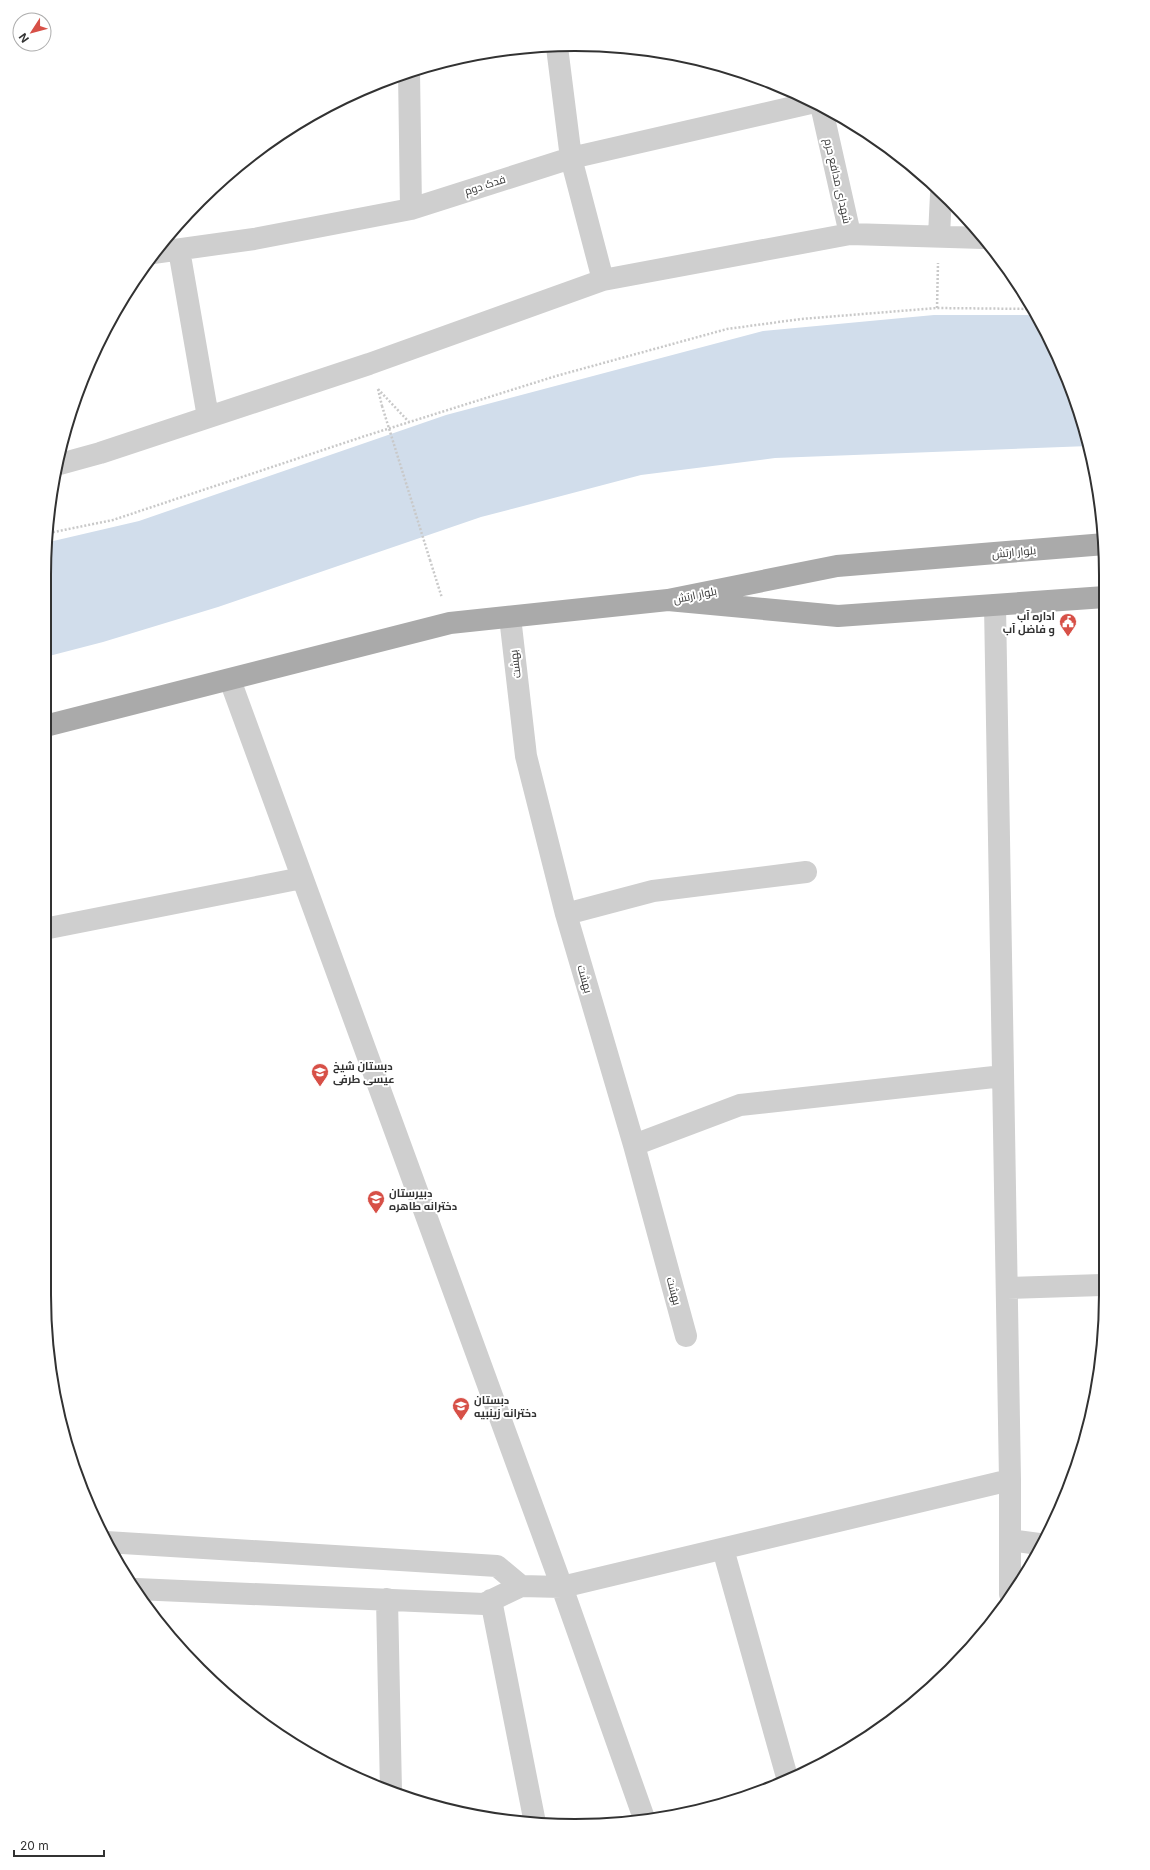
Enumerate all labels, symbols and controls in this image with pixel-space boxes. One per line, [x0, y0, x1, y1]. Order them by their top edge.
north arrow [12, 12, 52, 52]
text: N [16, 30, 32, 45]
street label: شهدای مدافع حرم [820, 137, 855, 225]
street label: فدک دوم [463, 172, 508, 199]
street label: بلوار ارتش [991, 543, 1037, 561]
street label: بلوار ارتش [672, 584, 718, 606]
place label: اداره آب و فاضل آب [1003, 609, 1055, 637]
public building icon: اداره آب و فاضل آب [1058, 612, 1078, 637]
street label: بهشت [506, 649, 524, 679]
street label: بهشت [574, 963, 596, 995]
place label: دبستان شیخ عیسی طرفی [333, 1059, 395, 1086]
school or university icon: دبستان شیخ عیسی طرفی [310, 1062, 330, 1087]
place label: دبیرستان دخترانه طاهره [389, 1186, 457, 1213]
school or university icon: دبیرستان دخترانه طاهره [366, 1189, 386, 1214]
street label: بهشت [664, 1275, 684, 1307]
place label: دبستان دخترانه زینبیه [474, 1393, 537, 1420]
school or university icon: دبستان دخترانه زینبیه [451, 1396, 471, 1421]
scale bar [14, 1832, 104, 1858]
text: 20 m [20, 1838, 49, 1853]

